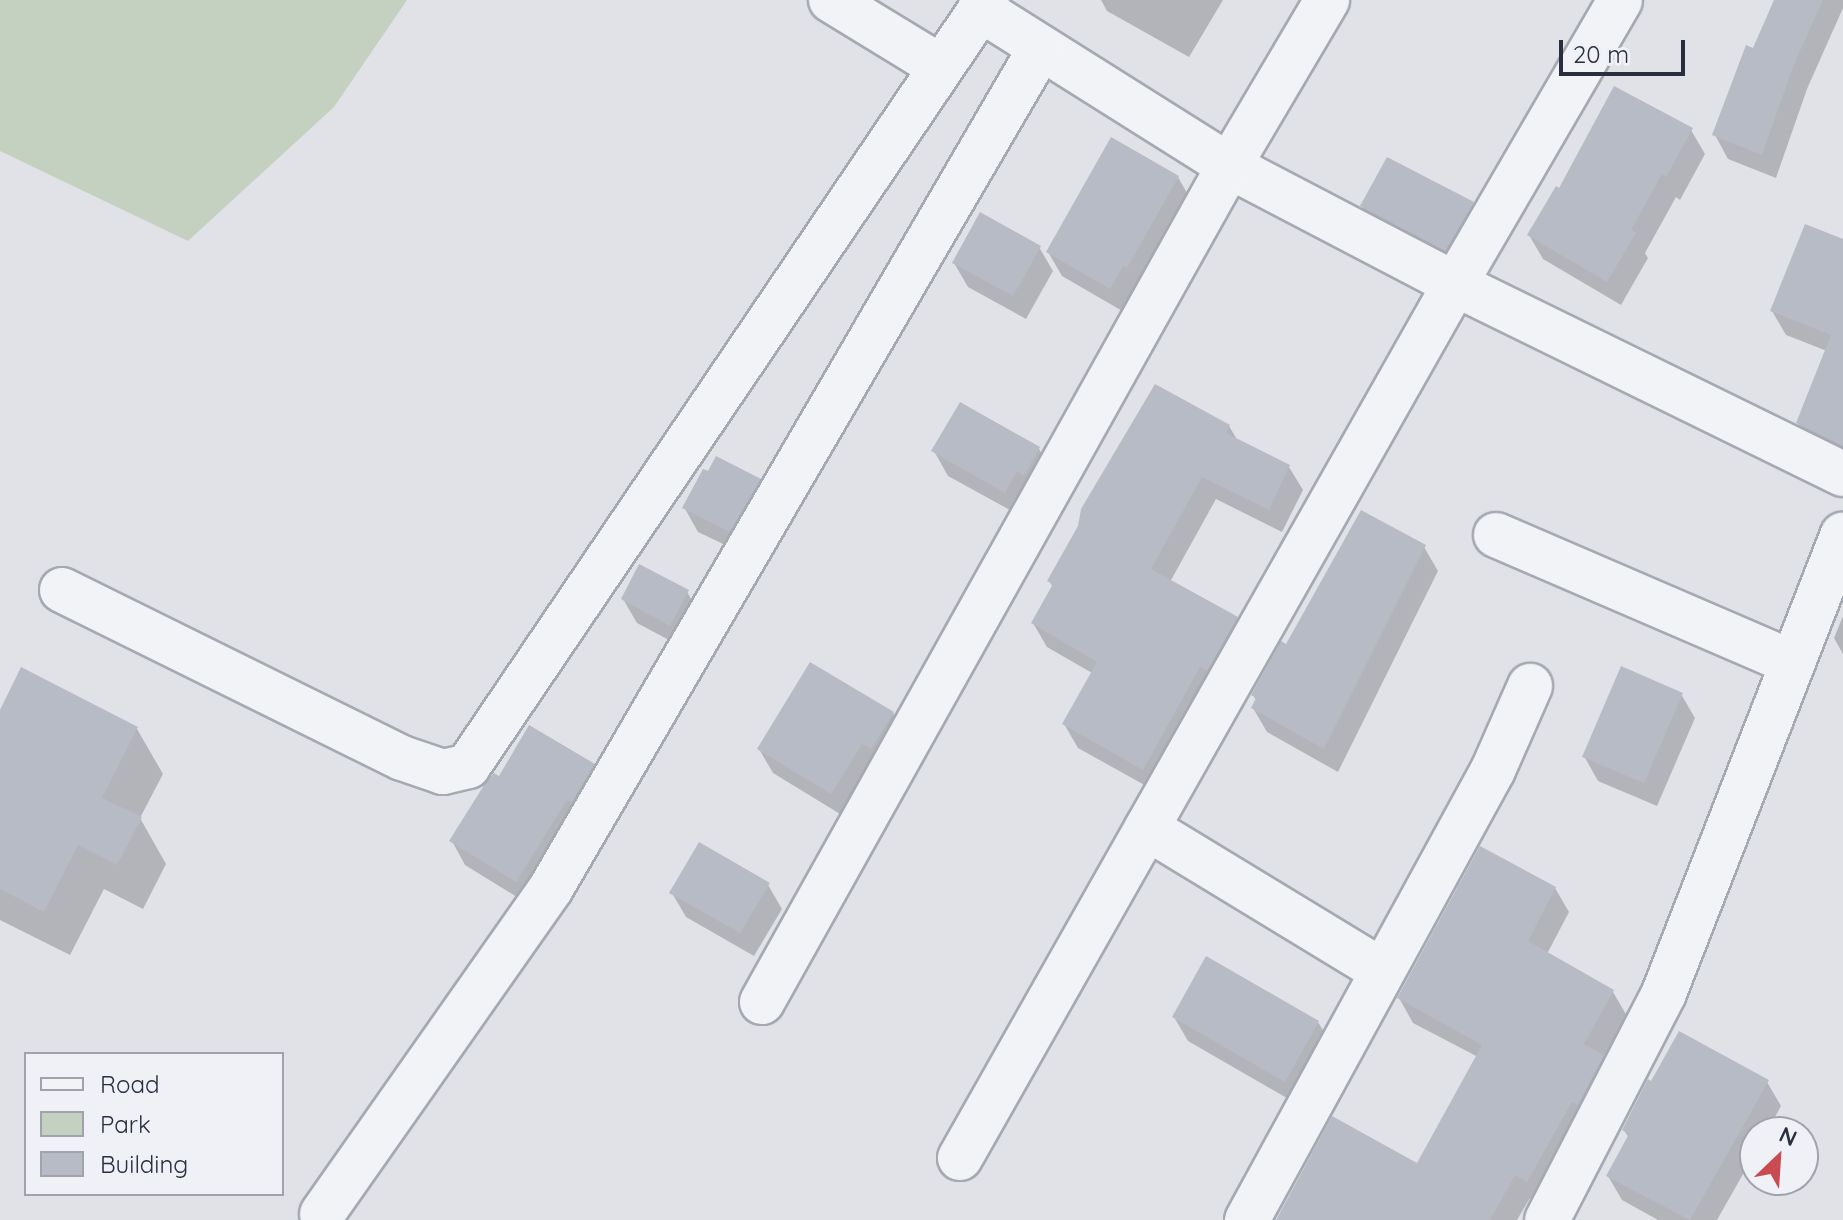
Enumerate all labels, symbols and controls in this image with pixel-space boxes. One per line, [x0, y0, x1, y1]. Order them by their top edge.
scale bar [1563, 24, 1689, 74]
text: 20 m [1573, 39, 1629, 69]
legend [24, 1052, 284, 1196]
text: Road [100, 1069, 160, 1099]
text: Park [100, 1109, 151, 1139]
north arrow [1739, 1116, 1819, 1196]
text: N [1775, 1120, 1802, 1152]
text: Building [100, 1149, 188, 1179]

